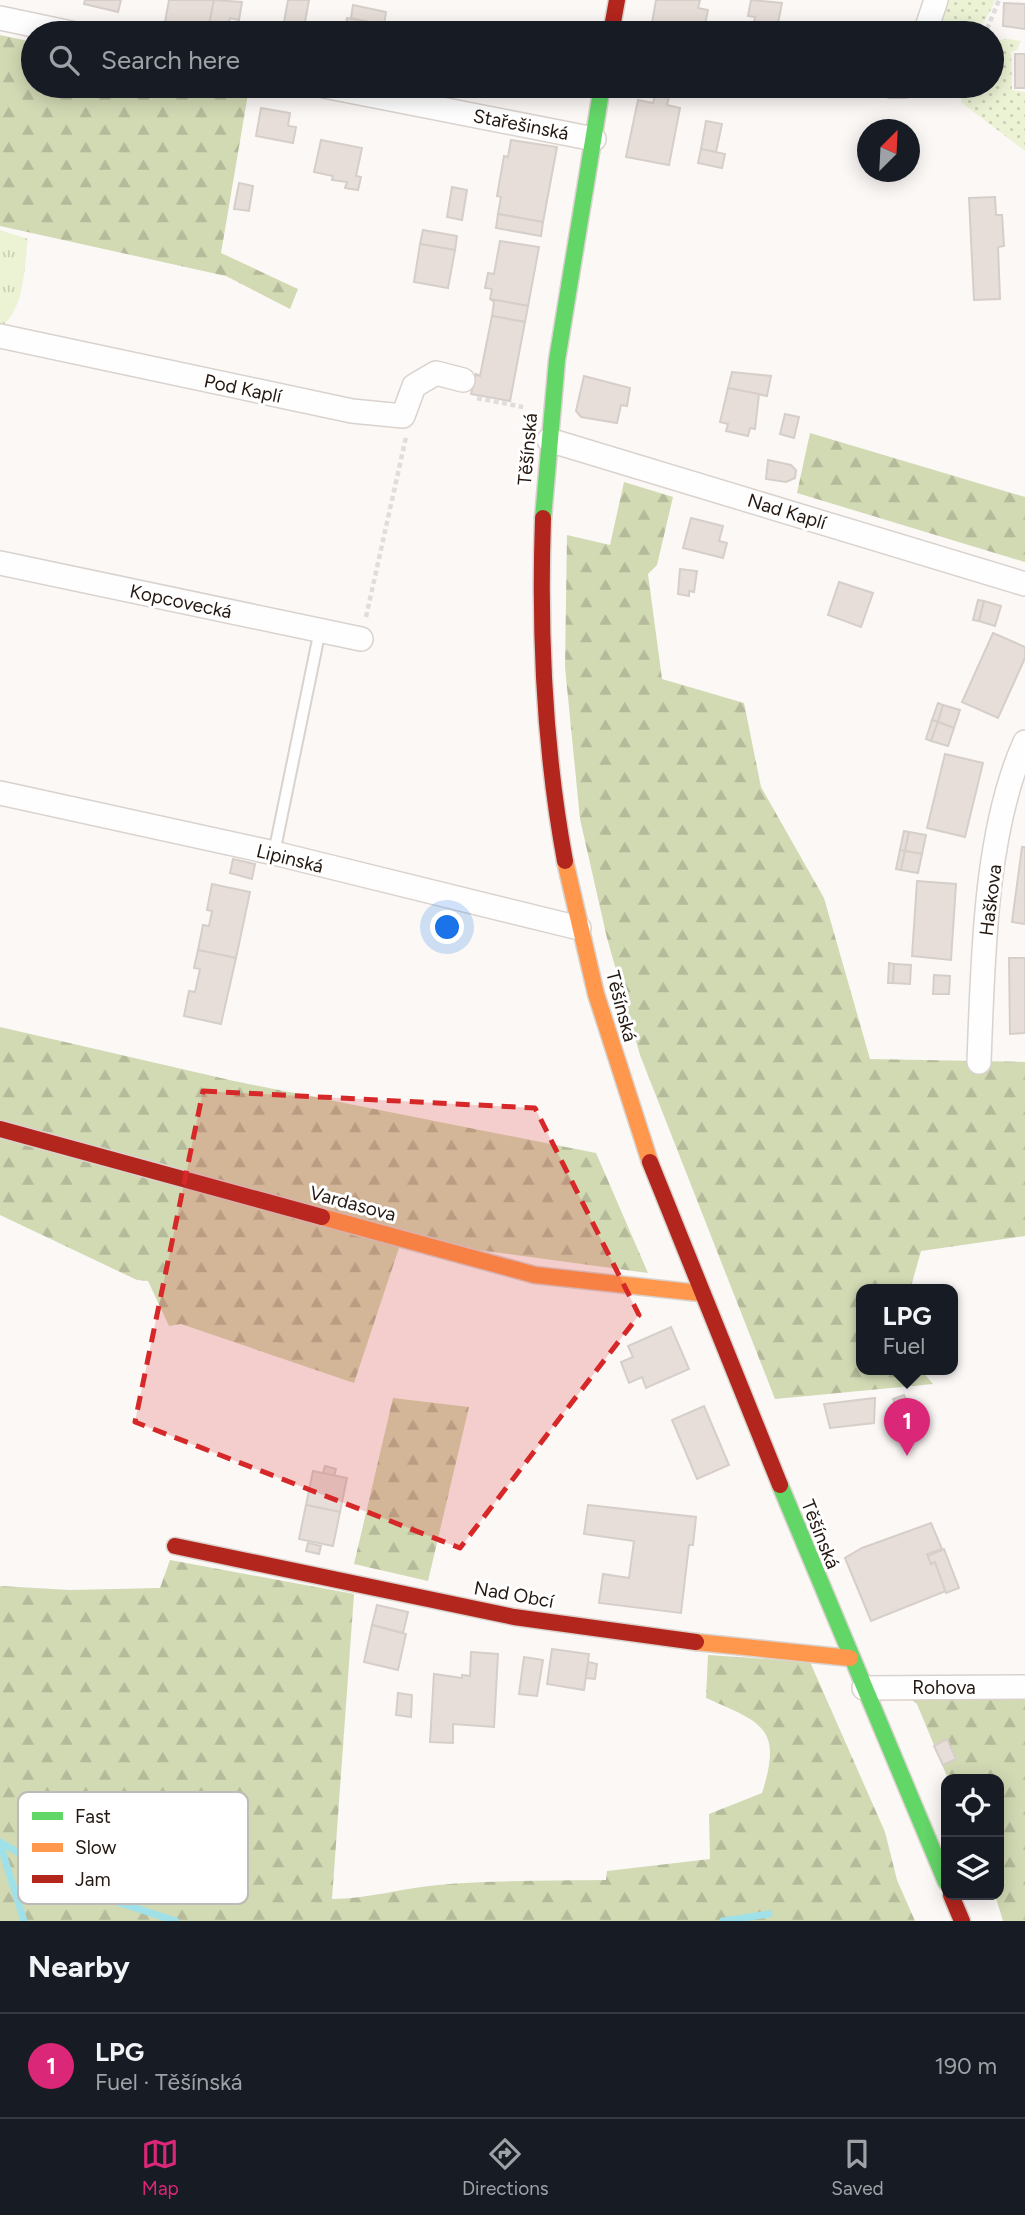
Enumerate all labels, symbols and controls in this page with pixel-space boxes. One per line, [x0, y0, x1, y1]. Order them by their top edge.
search box [21, 21, 1004, 98]
icon: search [45, 41, 83, 79]
text: Search here [101, 44, 240, 76]
street label: Stařešinská [471, 104, 571, 145]
north arrow [857, 119, 920, 182]
street label: Pod Kaplí [202, 369, 285, 408]
street label: Těšínská [513, 412, 542, 486]
street label: Nad Kaplí [745, 489, 831, 535]
street label: Kopcovecká [128, 579, 234, 624]
street label: Lipinská [254, 839, 326, 878]
street label: Haškova [975, 863, 1006, 937]
your location [430, 910, 464, 944]
street label: Těšínská [601, 968, 642, 1044]
street label: Vardasova [307, 1181, 398, 1226]
popup [856, 1284, 958, 1375]
text: LPG [883, 1300, 931, 1332]
text: Fuel [883, 1332, 925, 1360]
pin: 1 [884, 1398, 930, 1456]
street label: Těšínská [796, 1496, 845, 1572]
street label: Nad Obcí [472, 1576, 557, 1613]
street label: Rohova [912, 1676, 976, 1699]
map controls [941, 1774, 1004, 1900]
button: locate [941, 1774, 1004, 1837]
legend [18, 1792, 248, 1904]
text: Fast [75, 1805, 111, 1828]
text: Slow [75, 1836, 117, 1859]
button: layers [941, 1837, 1004, 1900]
text: Jam [75, 1868, 111, 1891]
text: Nearby [28, 1948, 130, 1985]
text: LPG [95, 2036, 144, 2068]
text: 1 [46, 2052, 56, 2080]
text: 190 m [934, 2052, 997, 2080]
text: Fuel · Těšínská [95, 2068, 243, 2096]
tab: Map [141, 2135, 179, 2200]
tab: Directions [462, 2135, 549, 2200]
tab: Saved [831, 2135, 884, 2200]

